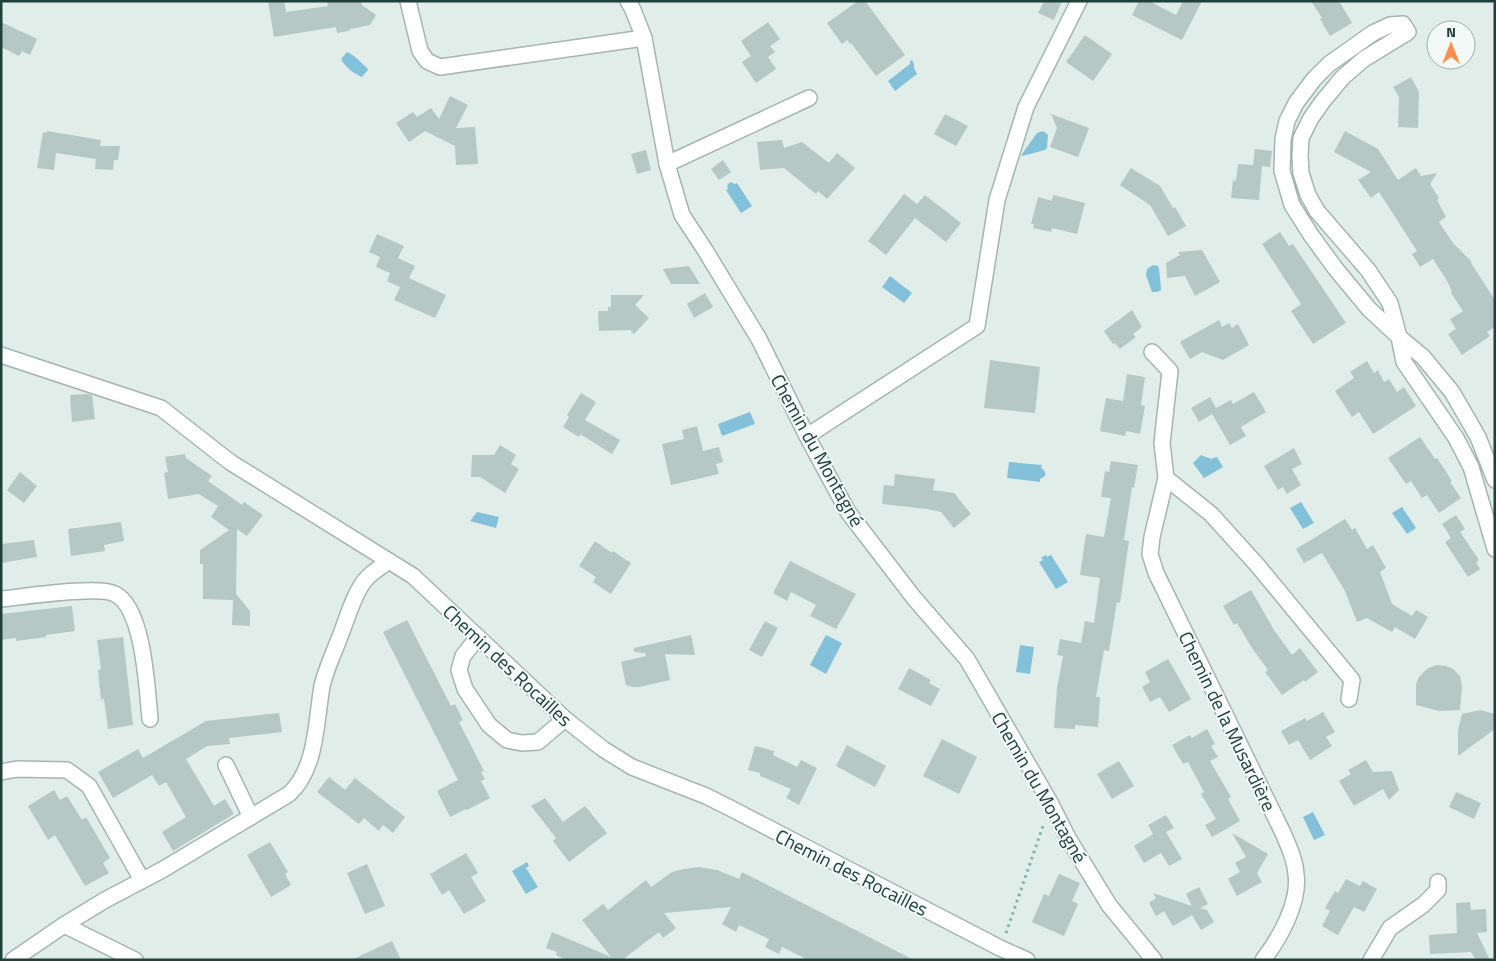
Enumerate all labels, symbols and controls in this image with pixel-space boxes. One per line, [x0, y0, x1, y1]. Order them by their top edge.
north arrow [1426, 20, 1476, 70]
text: N [1446, 21, 1456, 42]
street label: Chemin du Montagné [764, 368, 872, 532]
street label: Chemin des Rocailles [437, 597, 579, 733]
street label: Chemin de la Musardière [1172, 626, 1284, 816]
street label: Chemin du Montagné [985, 706, 1095, 868]
street label: Chemin des Rocailles [771, 821, 934, 923]

